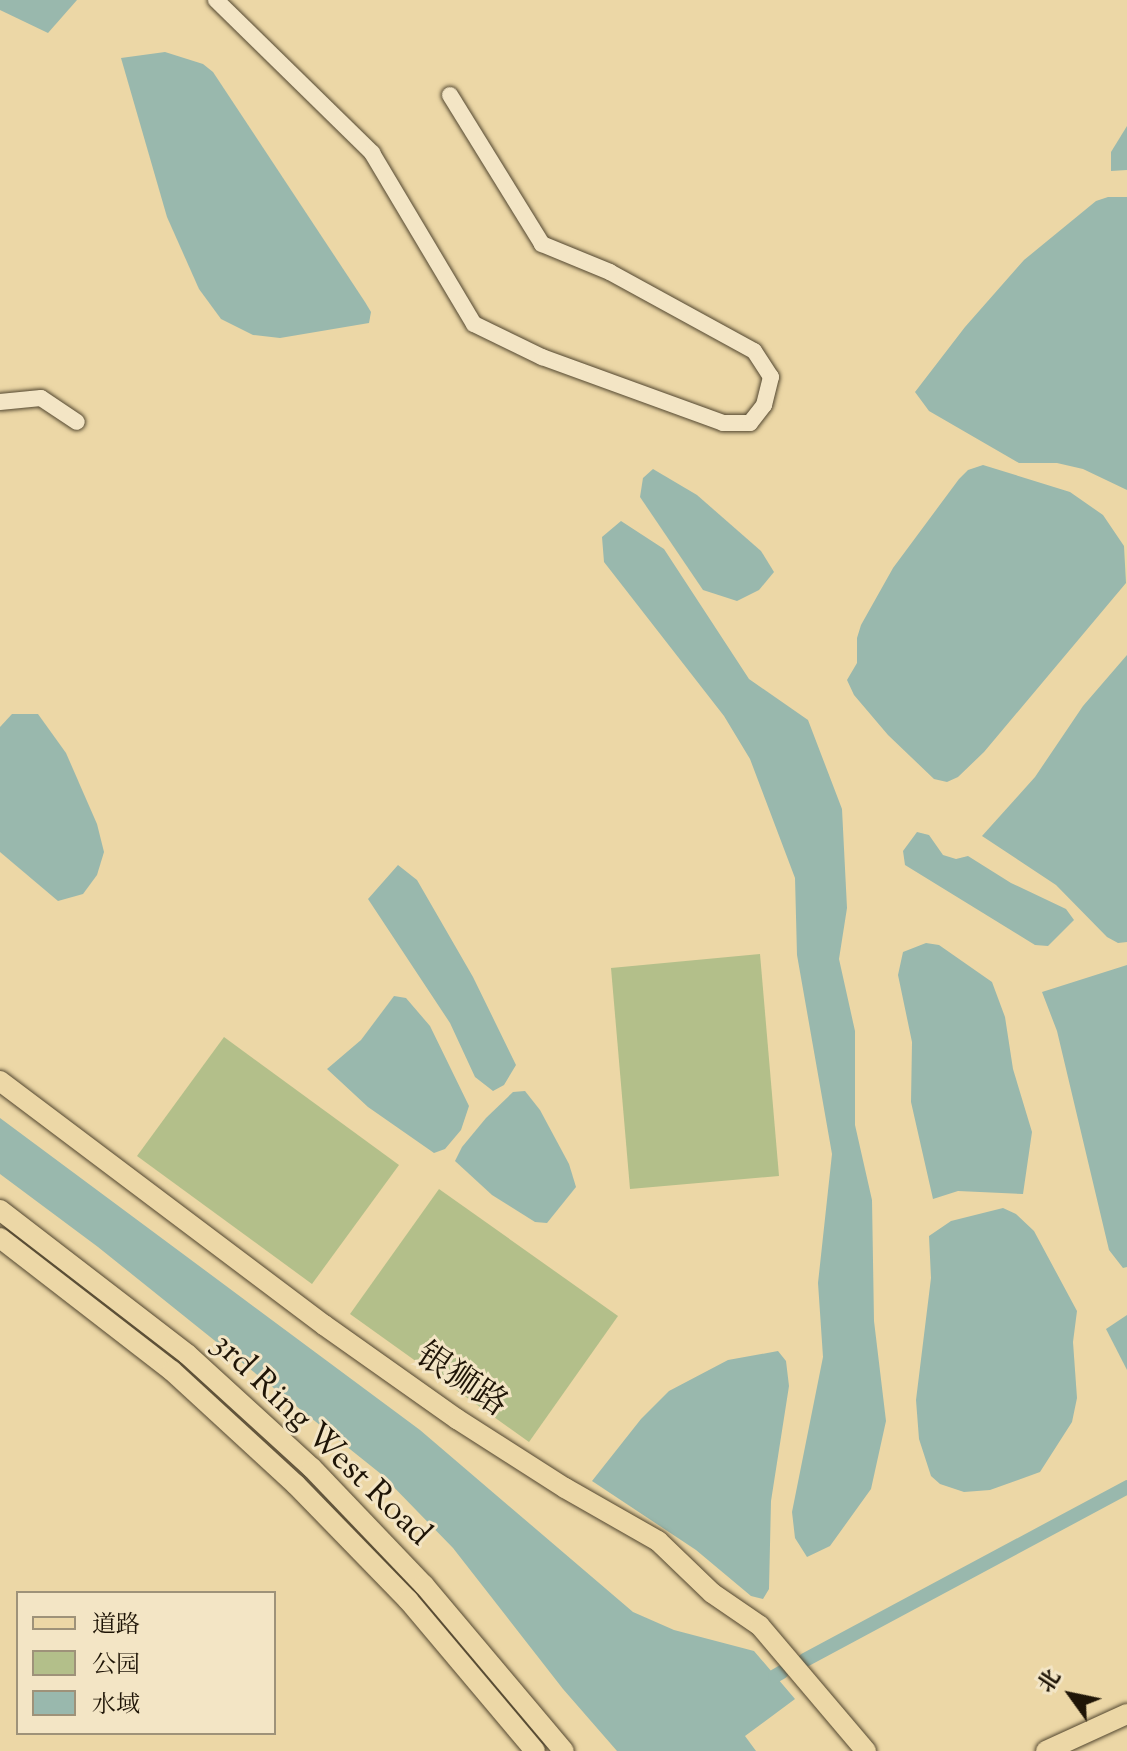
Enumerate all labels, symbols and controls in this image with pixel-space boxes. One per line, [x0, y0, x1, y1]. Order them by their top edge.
street label: 3rd Ring West Road [203, 1325, 439, 1555]
street label: 银狮路 [407, 1336, 515, 1426]
legend [16, 1591, 276, 1735]
text: 道路 [92, 1609, 140, 1643]
text: 公园 [92, 1649, 140, 1683]
north arrow [1031, 1655, 1111, 1735]
text: 北 [1031, 1664, 1070, 1700]
text: 水域 [92, 1689, 140, 1723]

